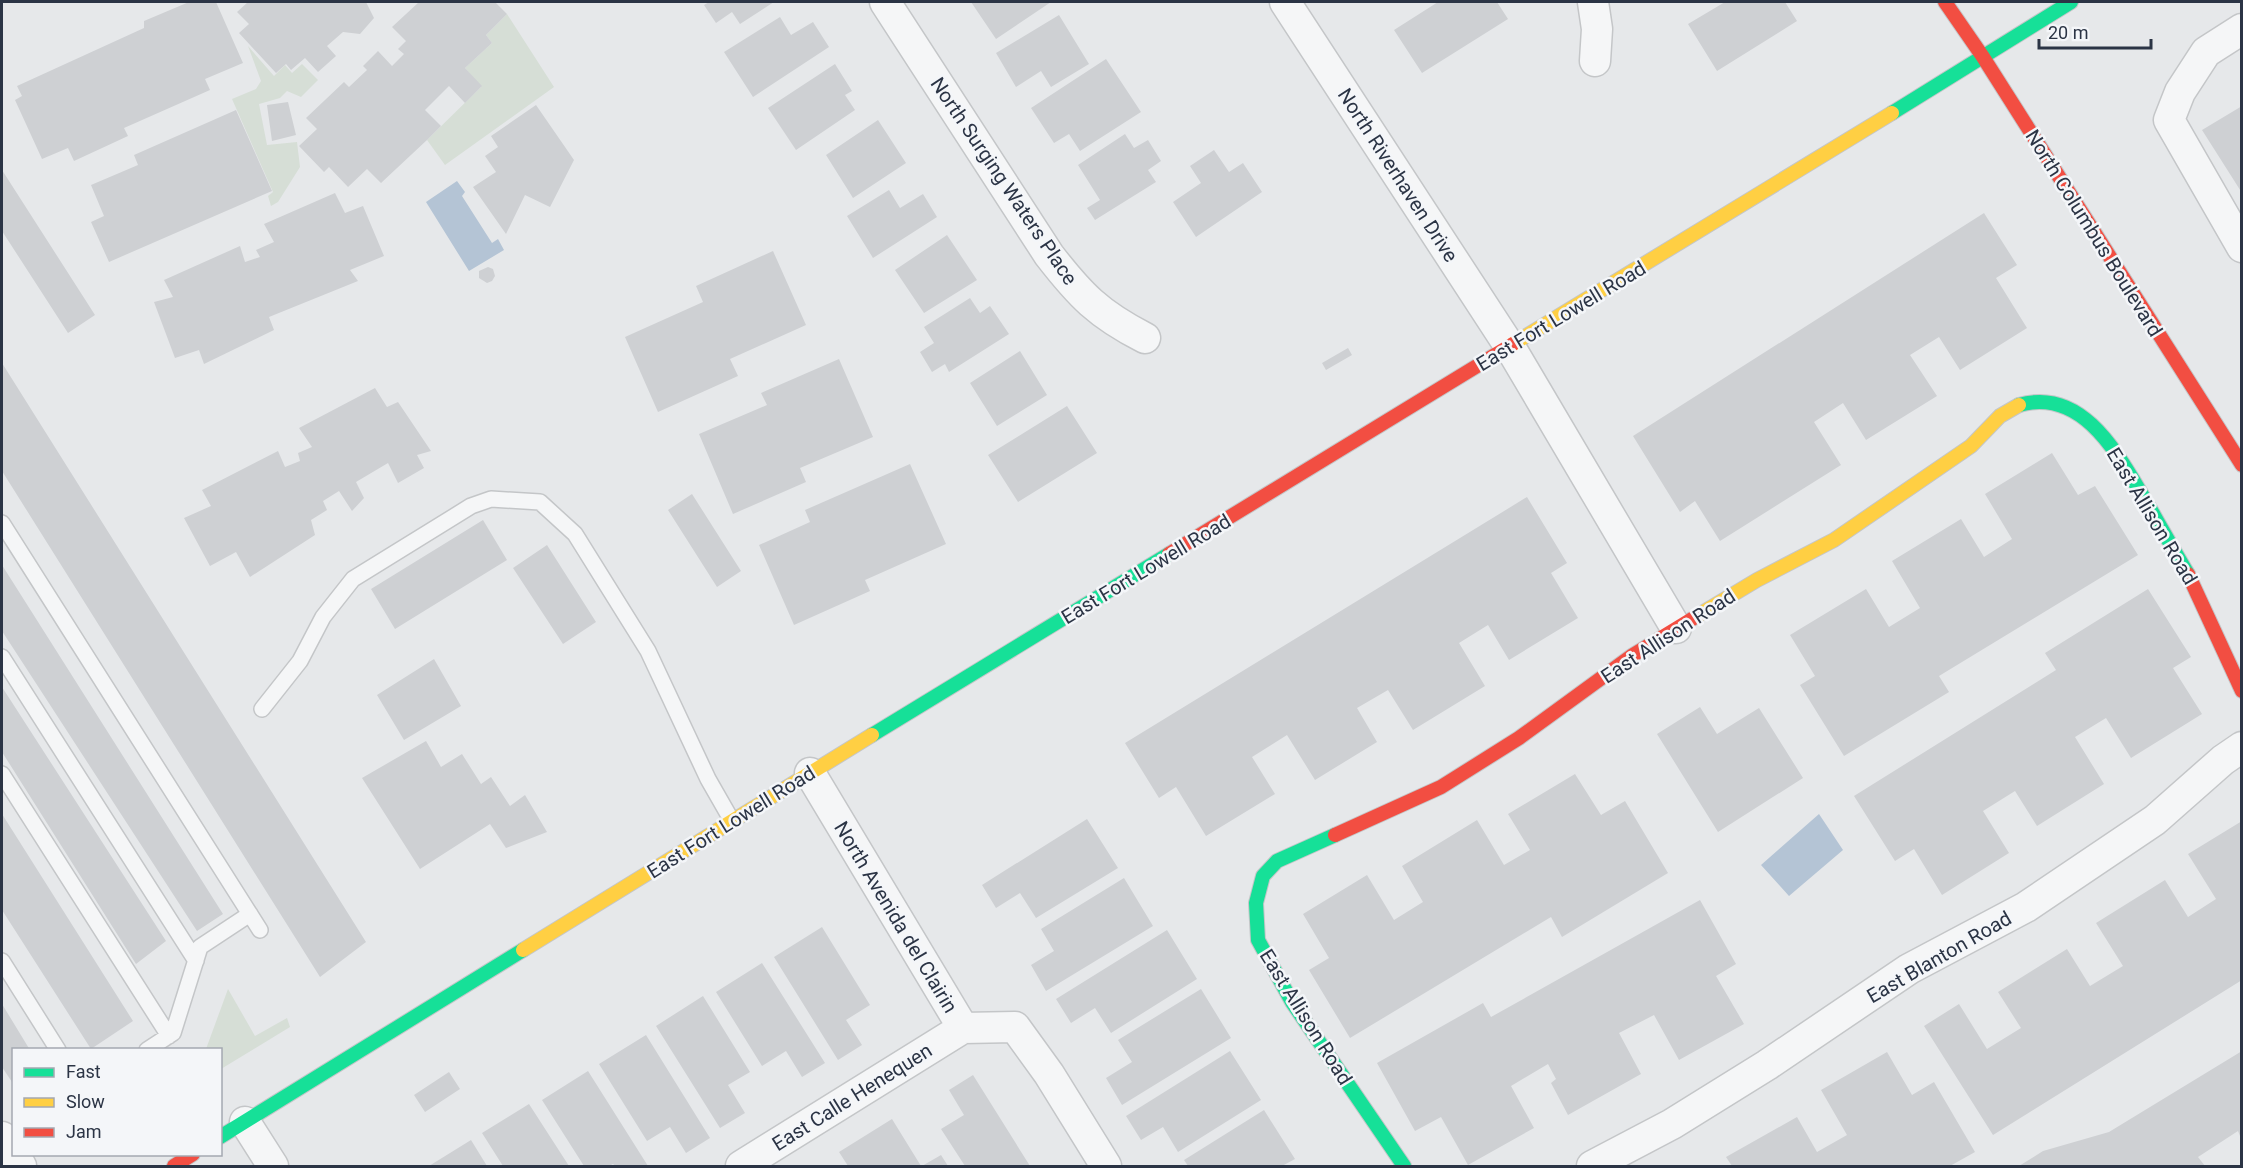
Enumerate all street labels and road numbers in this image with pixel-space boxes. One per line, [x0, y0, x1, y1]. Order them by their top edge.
street label: North Surging Waters Place [925, 73, 1083, 289]
street label: North Riverhaven Drive [1333, 84, 1463, 266]
street label: North Columbus Boulevard [2020, 125, 2168, 341]
street label: East Fort Lowell Road [1472, 256, 1650, 376]
street label: East Allison Road [2102, 443, 2202, 589]
street label: East Fort Lowell Road [1057, 509, 1235, 629]
street label: East Allison Road [1596, 584, 1740, 688]
street label: East Fort Lowell Road [643, 761, 819, 883]
street label: North Avenida del Clairin [829, 817, 963, 1017]
street label: East Blanton Road [1862, 906, 2016, 1008]
street label: East Allison Road [1255, 945, 1357, 1089]
street label: East Calle Henequen [768, 1038, 936, 1156]

